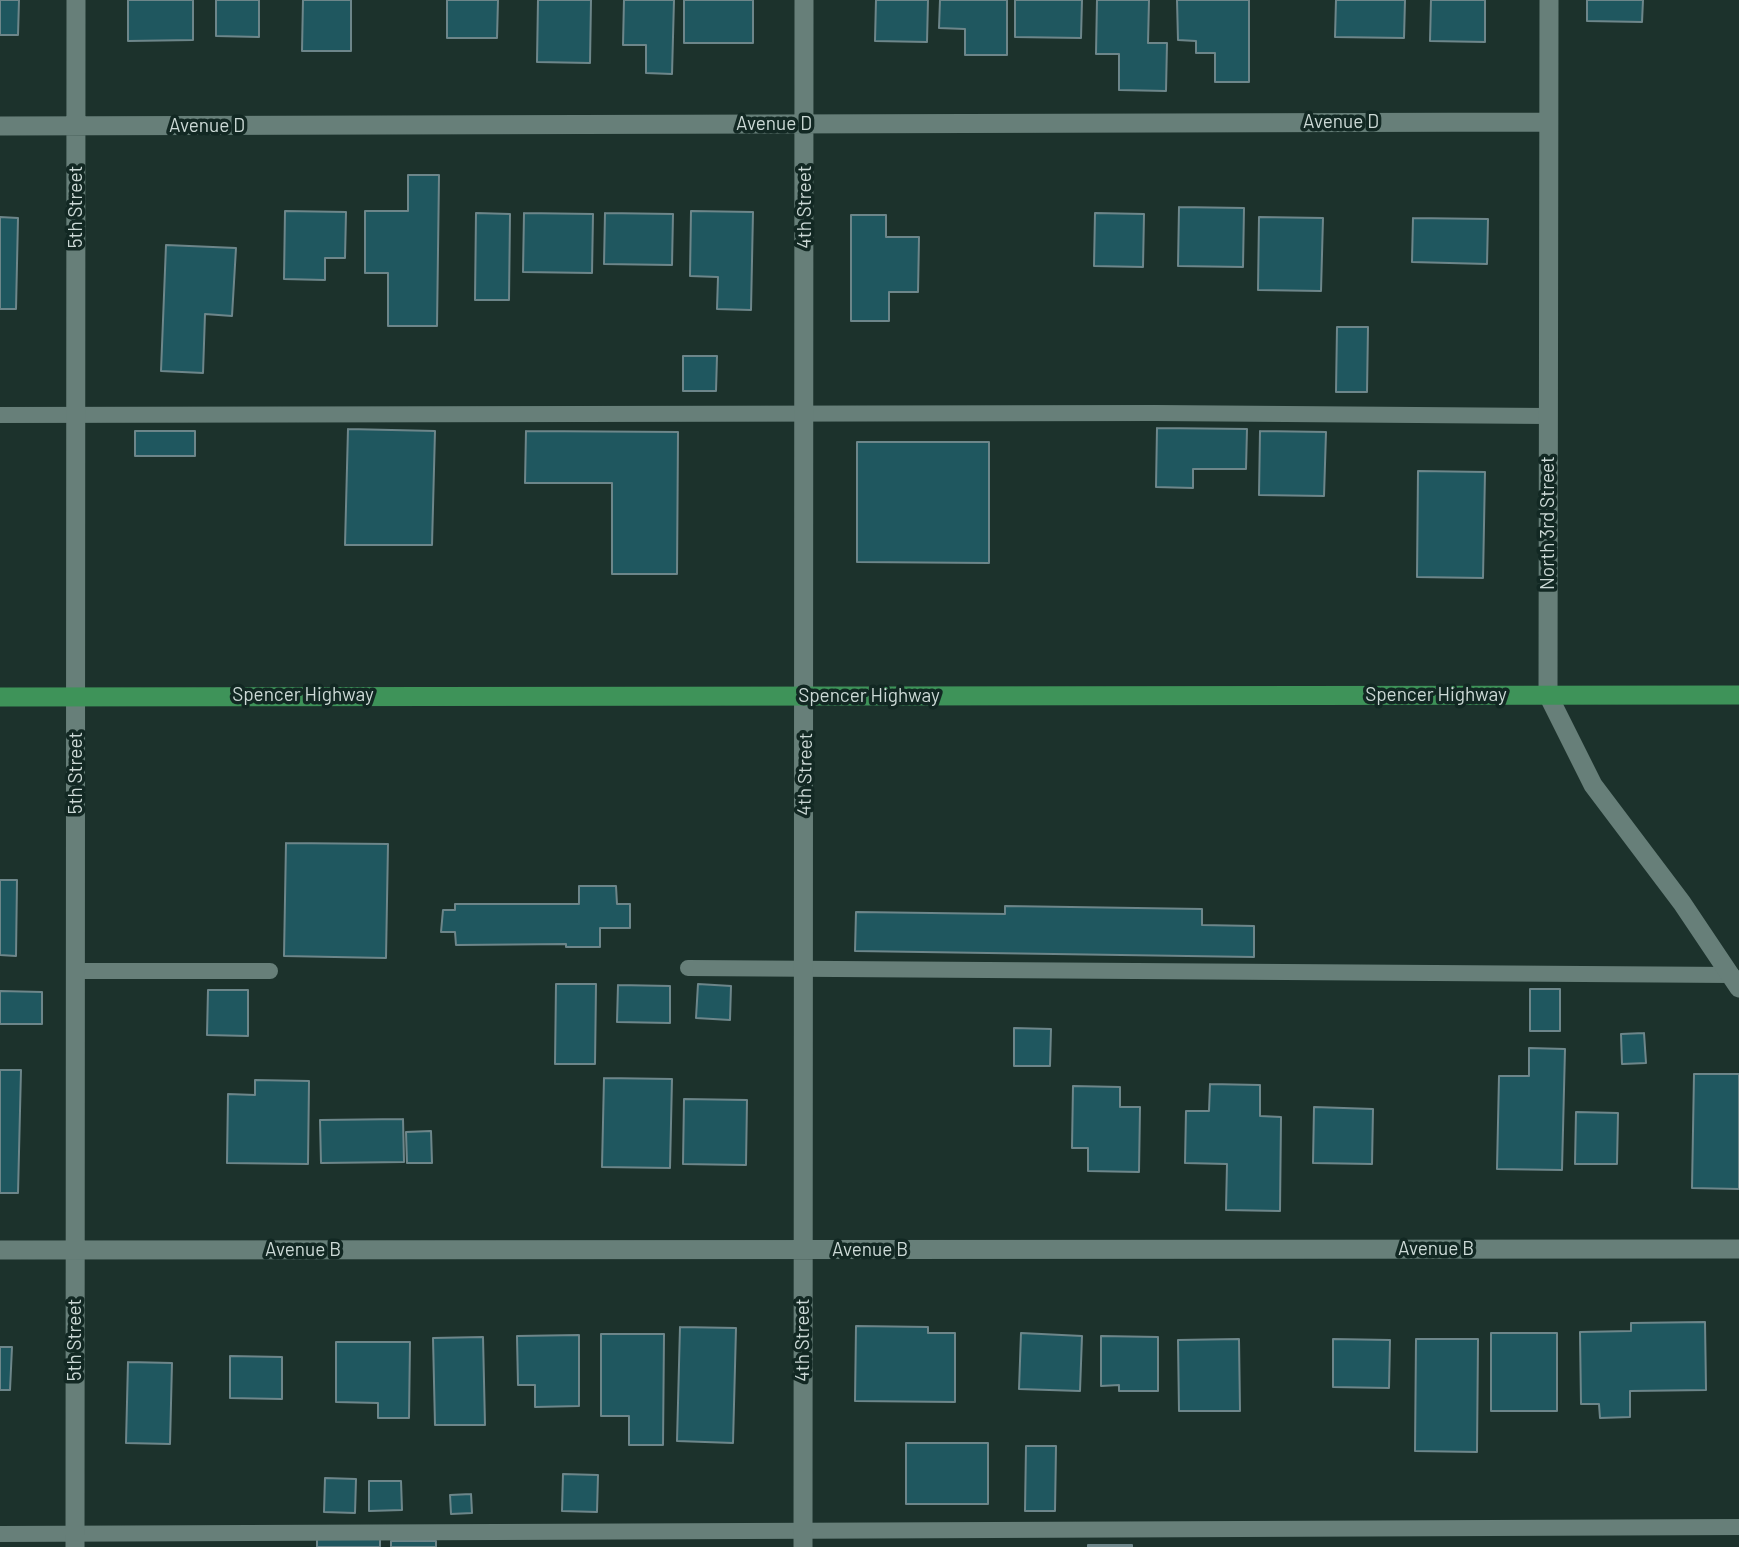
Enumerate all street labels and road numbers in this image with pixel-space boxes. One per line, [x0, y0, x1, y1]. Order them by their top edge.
street label: Avenue D [1303, 111, 1379, 133]
street label: Avenue D [736, 113, 812, 135]
street label: Avenue D [169, 115, 245, 137]
street label: 4th Street [794, 165, 816, 249]
street label: 5th Street [65, 166, 87, 248]
street label: North 3rd Street [1537, 456, 1559, 590]
street label: Spencer Highway [232, 684, 374, 706]
street label: Spencer Highway [1365, 684, 1507, 706]
street label: Spencer Highway [798, 685, 940, 707]
street label: 5th Street [65, 732, 87, 814]
street label: 4th Street [793, 732, 817, 816]
street label: Avenue B [1398, 1238, 1474, 1260]
street label: Avenue B [265, 1239, 341, 1261]
street label: Avenue B [832, 1239, 908, 1261]
street label: 4th Street [792, 1298, 814, 1382]
street label: 5th Street [64, 1299, 86, 1381]

